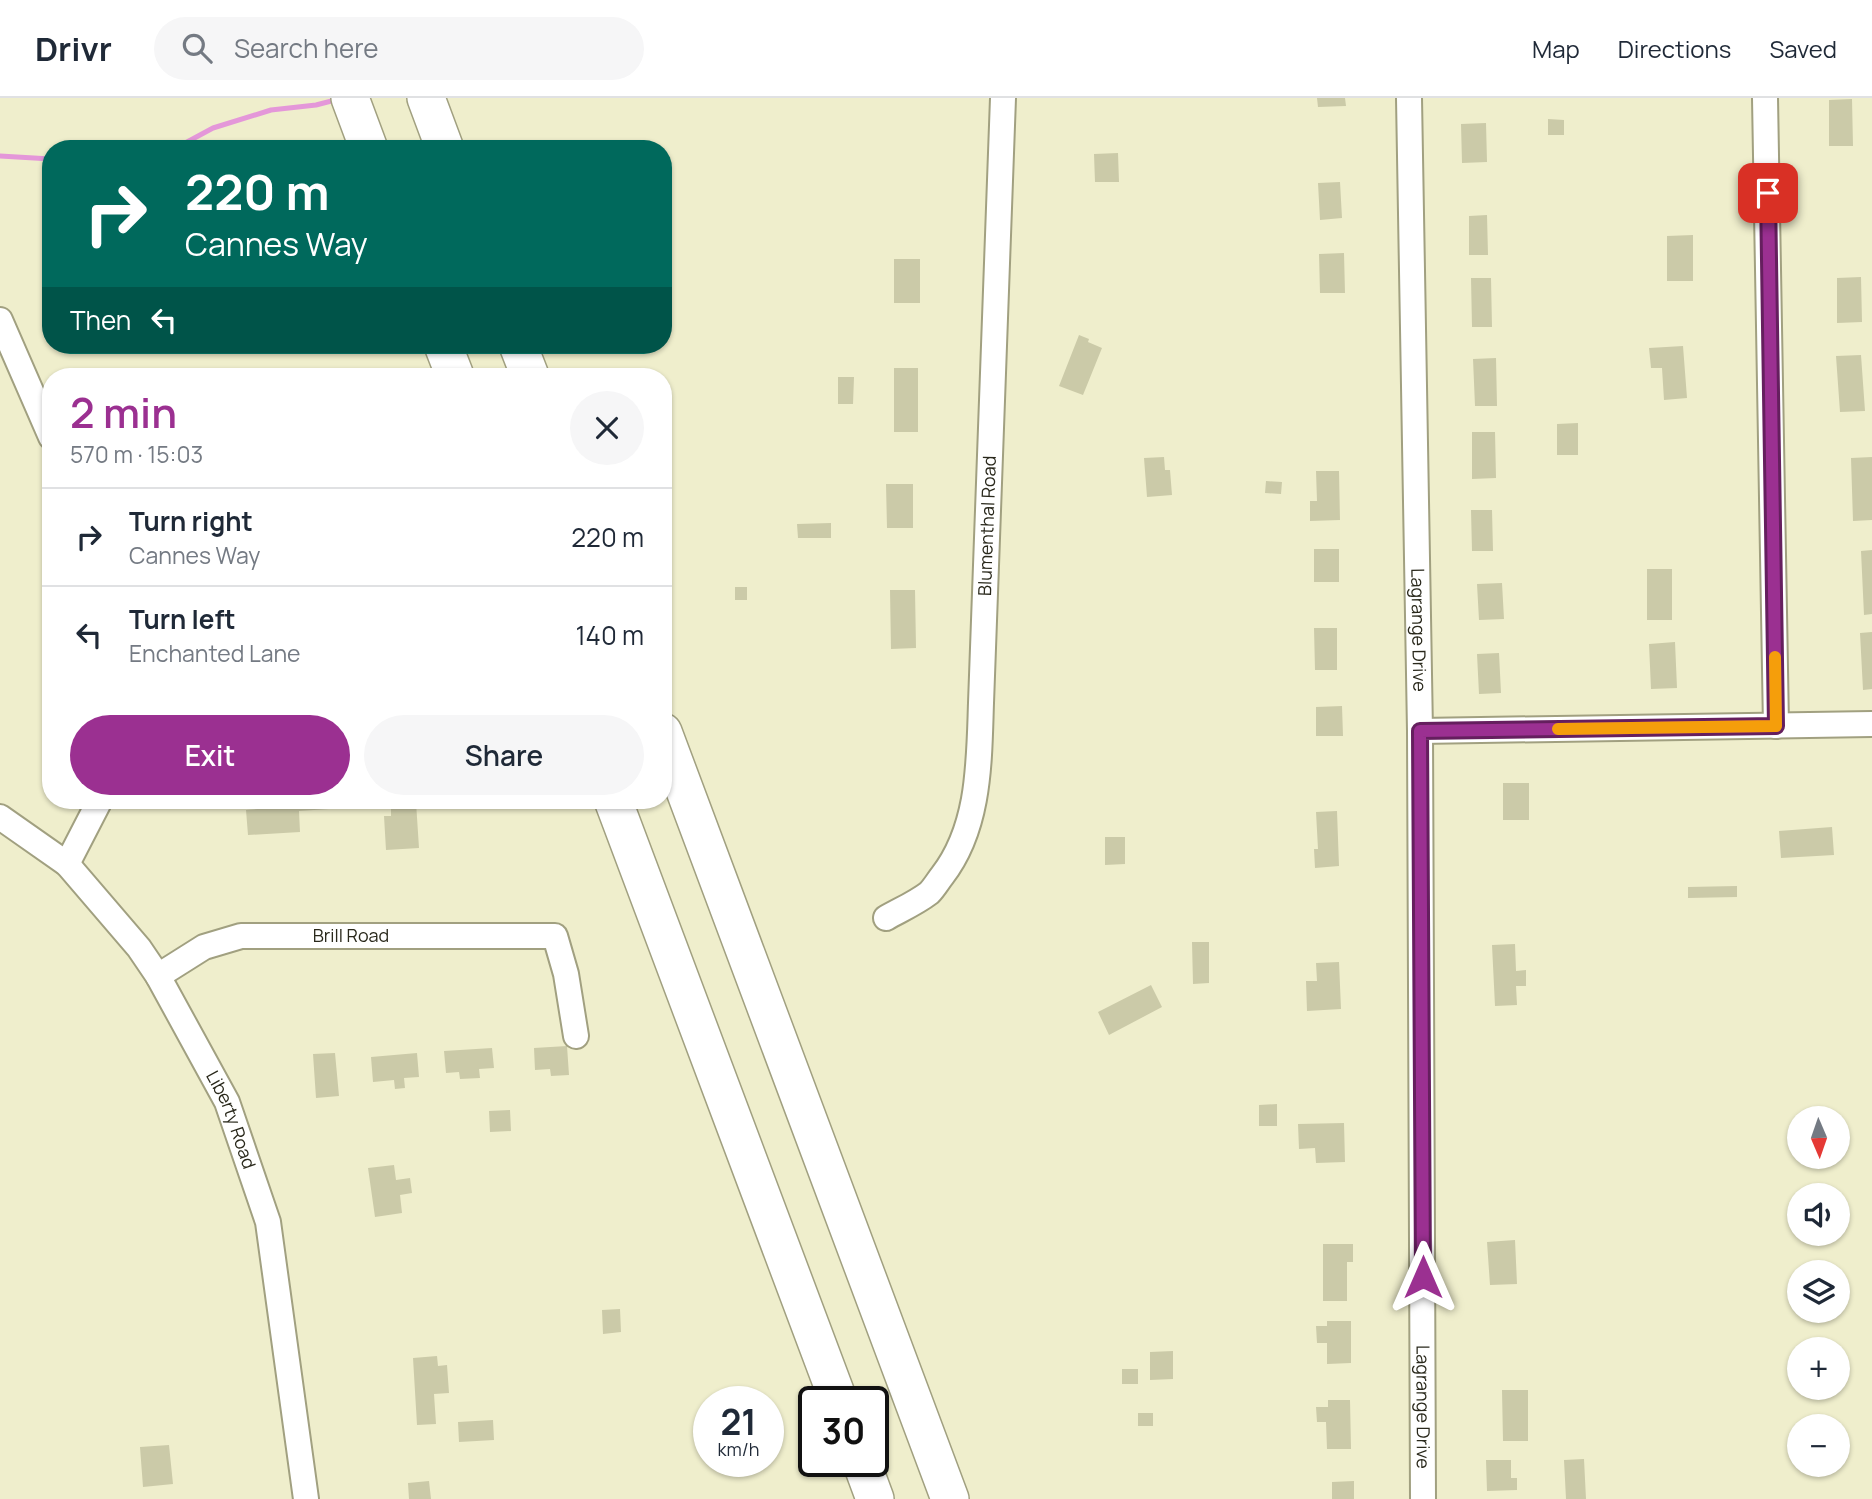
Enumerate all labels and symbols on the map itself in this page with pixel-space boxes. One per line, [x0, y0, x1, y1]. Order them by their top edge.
pin [1738, 163, 1798, 223]
street label: Blumenthal Road [972, 455, 1001, 596]
street label: Lagrange Drive [1406, 568, 1432, 692]
street label: Brill Road [313, 923, 389, 947]
street label: Liberty Road [201, 1066, 262, 1172]
north arrow [1787, 1106, 1850, 1169]
position arrow [1386, 1240, 1460, 1314]
street label: Lagrange Drive [1411, 1345, 1436, 1469]
speed limit sign: 30 [798, 1386, 889, 1477]

